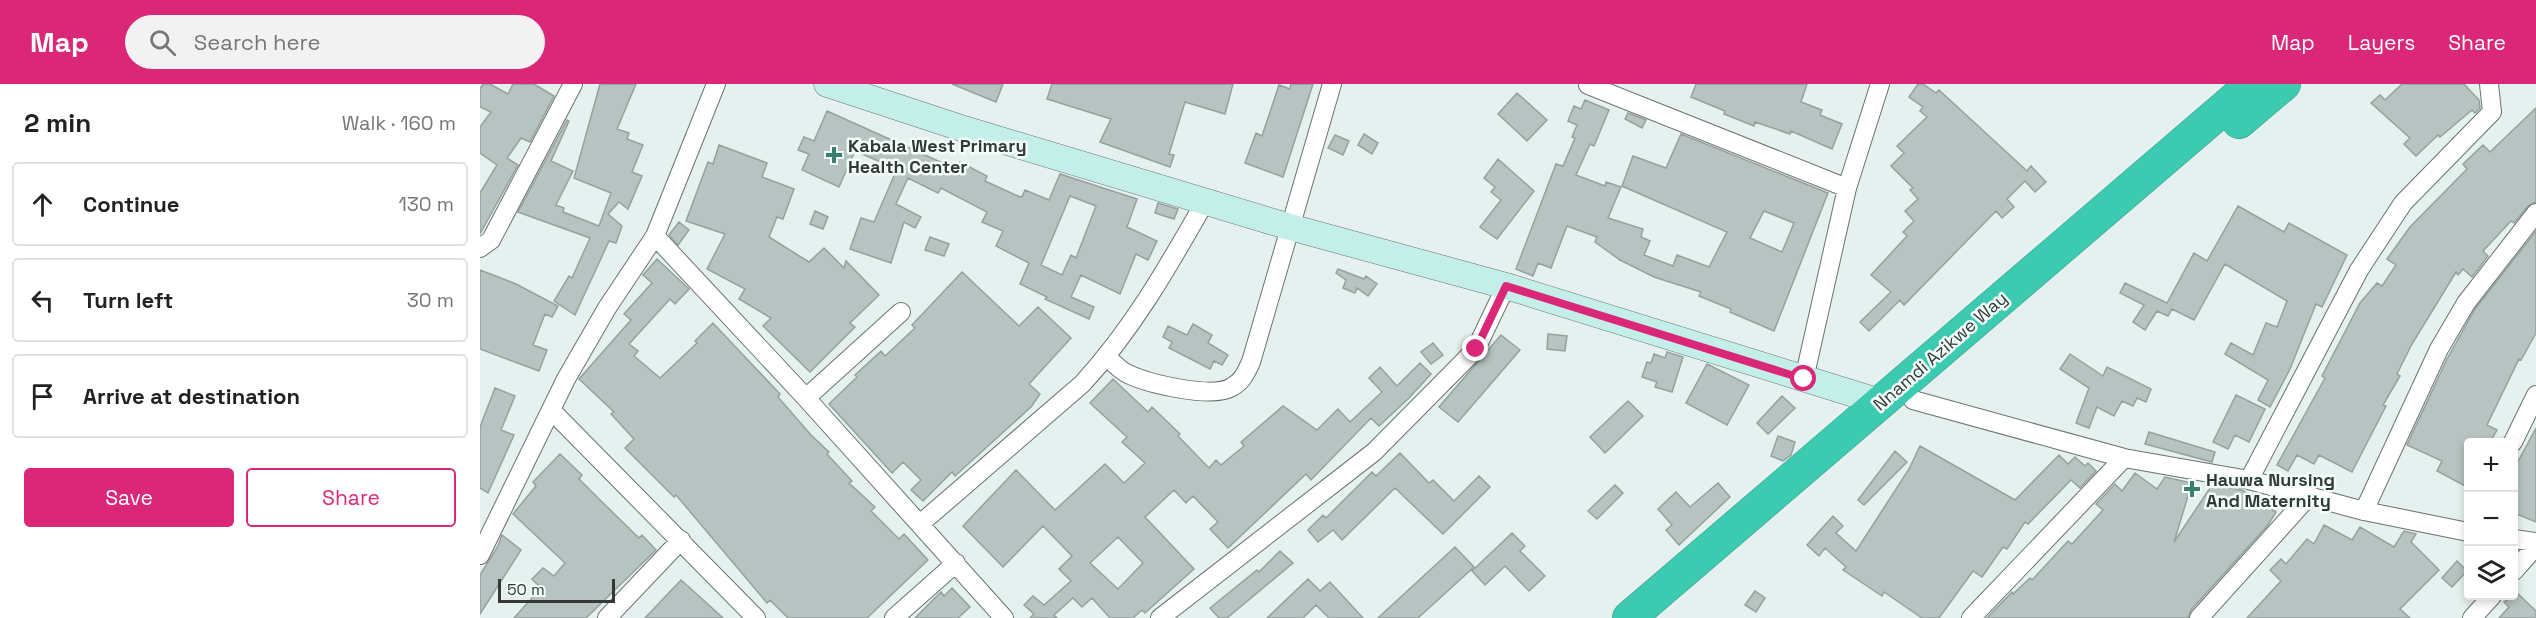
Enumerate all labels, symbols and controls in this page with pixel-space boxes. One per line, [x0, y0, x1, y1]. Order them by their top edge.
search box [125, 15, 545, 69]
text: Map [30, 24, 89, 60]
icon: search [146, 26, 179, 59]
text: Search here [194, 28, 321, 56]
text: Map [2271, 29, 2315, 56]
text: Layers [2348, 29, 2415, 56]
text: Share [2448, 29, 2506, 56]
text: 2 min [24, 106, 91, 140]
text: Walk · 160 m [342, 110, 456, 136]
place label: Kabala West Primary Health Center [848, 134, 1026, 178]
marker: Kabala West Primary Health Center [825, 146, 843, 164]
icon: ahead [26, 188, 59, 221]
text: Continue [83, 190, 179, 218]
text: 130 m [398, 191, 454, 217]
icon: left [26, 284, 59, 317]
text: Turn left [83, 286, 173, 314]
text: 30 m [407, 287, 454, 313]
street label: Nnamdi Azikwe Way [1868, 287, 2012, 415]
route end [1462, 335, 1488, 361]
route start [1790, 365, 1816, 391]
icon: arrive [26, 380, 59, 413]
text: Arrive at destination [83, 382, 300, 410]
map controls [2464, 438, 2518, 600]
button: + [2464, 438, 2518, 492]
button: Save [24, 468, 234, 527]
button: Share [246, 468, 456, 527]
place label: Hauwa Nursing And Maternity [2206, 468, 2335, 512]
marker: Hauwa Nursing And Maternity [2183, 480, 2201, 498]
button: − [2464, 492, 2518, 546]
button: layers [2464, 546, 2518, 600]
scale bar [498, 576, 615, 604]
text: 50 m [507, 579, 545, 600]

